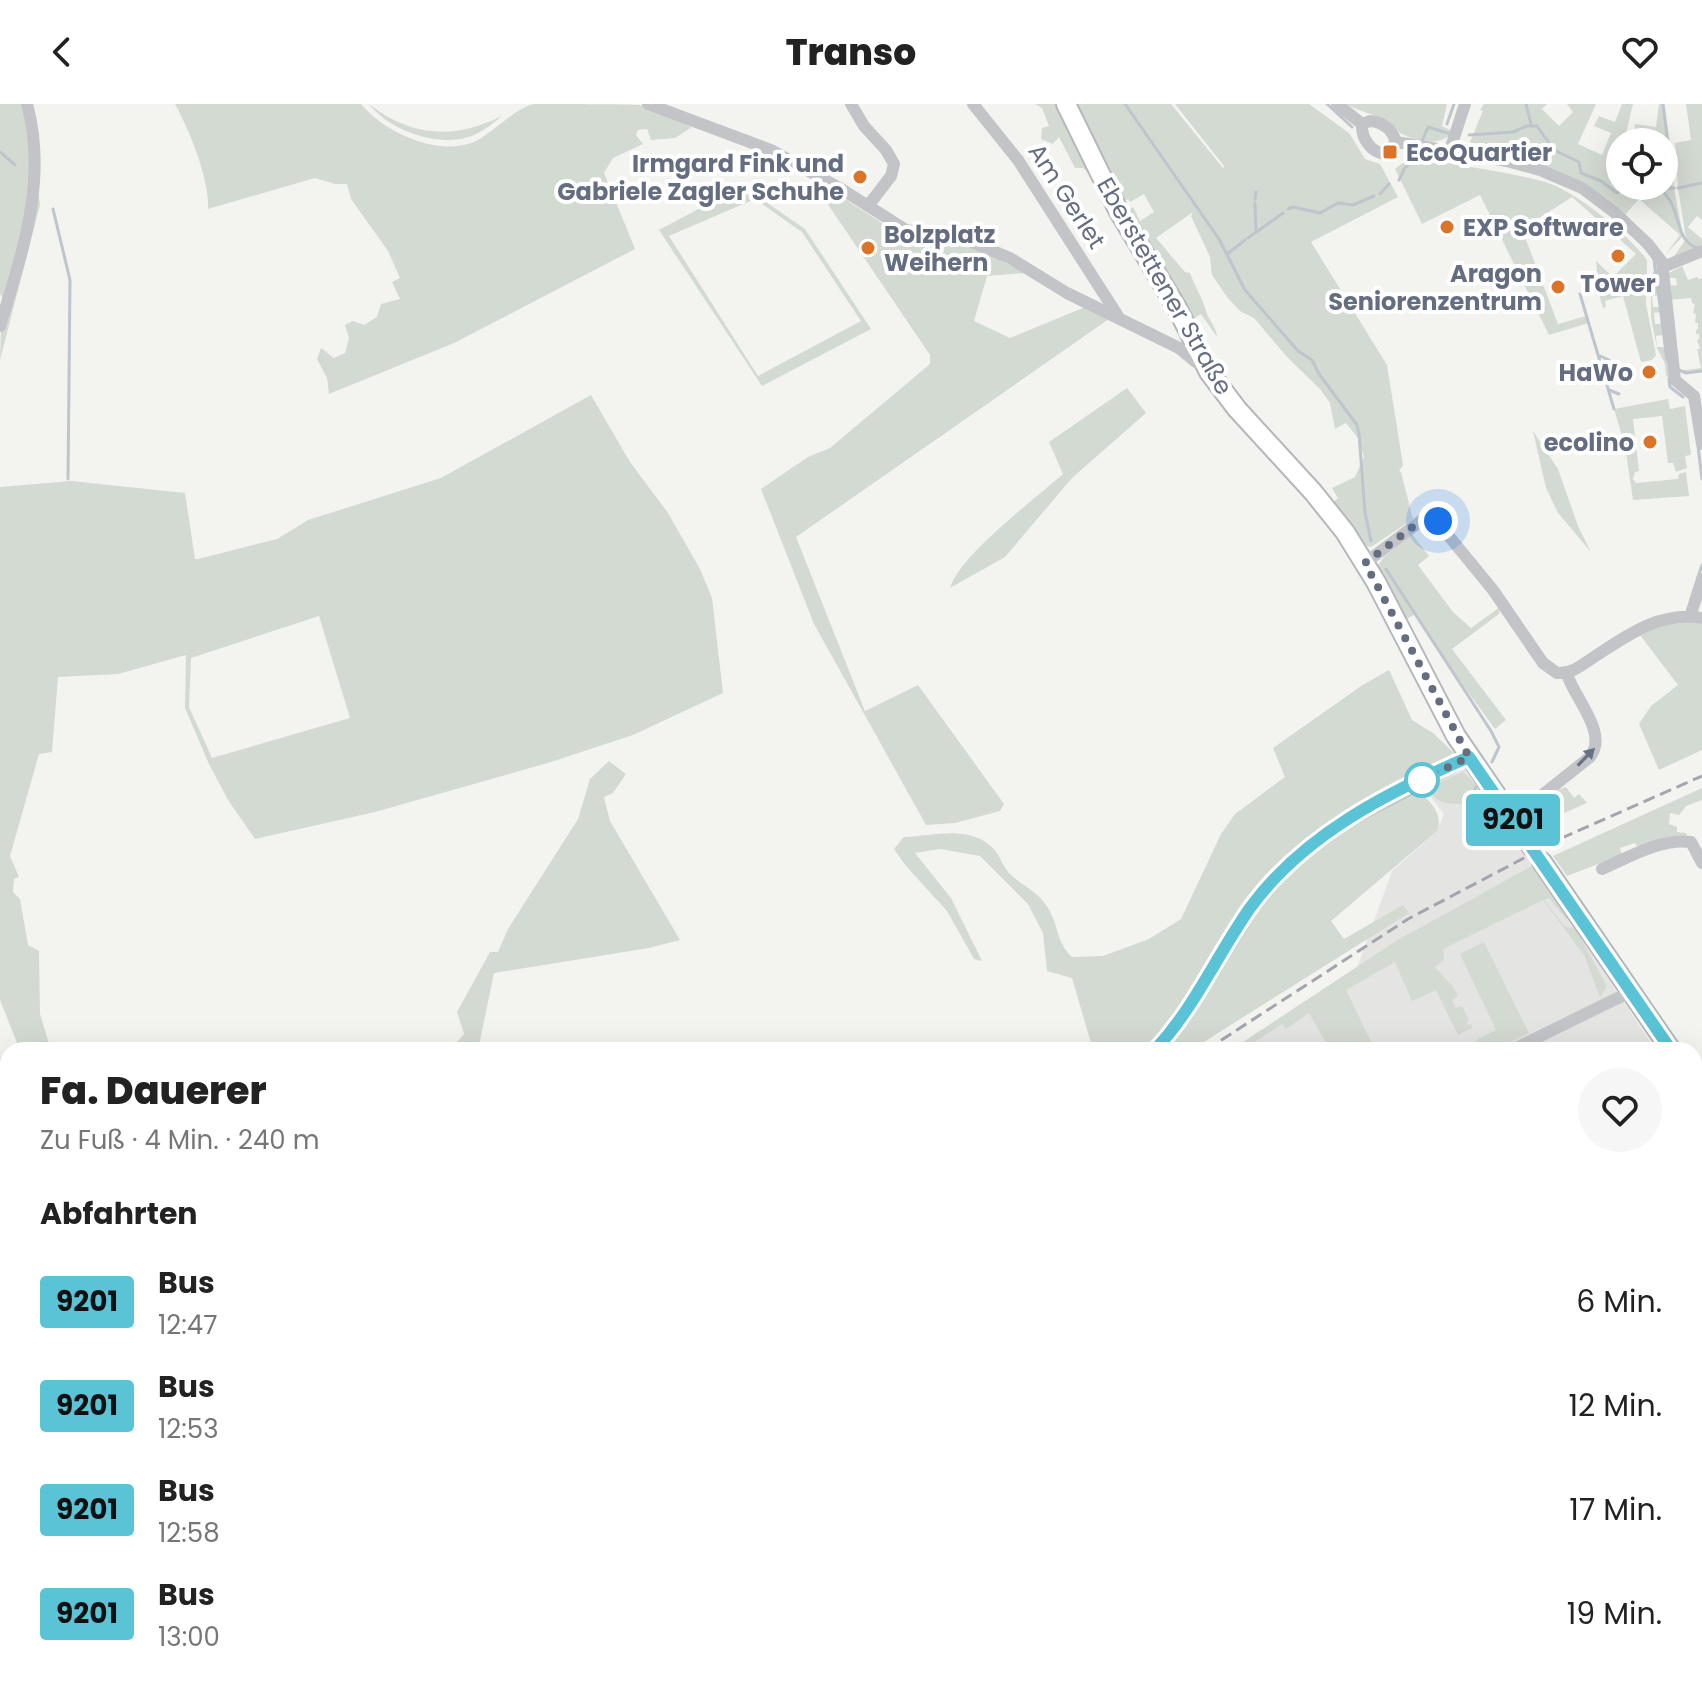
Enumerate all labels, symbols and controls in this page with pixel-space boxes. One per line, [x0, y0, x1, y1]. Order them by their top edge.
text: Transo [786, 27, 916, 78]
icon: back [40, 30, 84, 74]
icon: heart [1618, 30, 1662, 74]
map controls [1606, 128, 1678, 200]
button: locate [1606, 128, 1678, 200]
place label: EcoQuartier [1406, 136, 1552, 169]
street label: Am Gerlet [1021, 137, 1113, 255]
marker: EcoQuartier [1381, 143, 1399, 161]
place label: Irmgard Fink und Gabriele Zagler Schuhe [557, 147, 844, 208]
marker: Irmgard Fink und Gabriele Zagler Schuhe [851, 168, 869, 186]
street label: Eberstettener Straße [1089, 171, 1241, 401]
place label: EXP Software [1463, 211, 1624, 244]
place label: Bolzplatz Weihern [884, 218, 996, 279]
marker: EXP Software [1438, 218, 1456, 236]
marker: Bolzplatz Weihern [859, 239, 877, 257]
marker: Tower [1609, 247, 1627, 265]
place label: Aragon Seniorenzentrum [1328, 257, 1542, 318]
place label: Tower [1580, 267, 1656, 300]
marker: Aragon Seniorenzentrum [1549, 278, 1567, 296]
place label: HaWo [1559, 356, 1633, 389]
marker: HaWo [1640, 363, 1658, 381]
place label: ecolino [1544, 426, 1634, 459]
marker: ecolino [1641, 433, 1659, 451]
your location [1418, 501, 1458, 541]
one-way arrow [1577, 748, 1596, 767]
unlabelled marker [1405, 763, 1439, 797]
line badge: 9201 [1457, 794, 1569, 846]
text: 9201 [1482, 800, 1544, 839]
text: Fa. Dauerer [40, 1064, 266, 1117]
button: heart [1578, 1068, 1662, 1152]
text: Zu Fuß · 4 Min. · 240 m [40, 1122, 319, 1158]
text: Abfahrten [40, 1192, 198, 1235]
text: Bus [158, 1261, 215, 1304]
text: 6 Min. [1576, 1280, 1662, 1323]
text: 9201 [56, 1282, 118, 1321]
text: 12:47 [158, 1307, 217, 1343]
text: Bus [158, 1365, 215, 1408]
text: 12 Min. [1568, 1384, 1662, 1427]
text: 9201 [56, 1386, 118, 1425]
text: 12:53 [158, 1411, 218, 1447]
text: Bus [158, 1469, 215, 1512]
text: 17 Min. [1569, 1488, 1662, 1531]
text: 9201 [56, 1490, 118, 1529]
text: 12:58 [158, 1515, 220, 1551]
text: Bus [158, 1573, 215, 1616]
text: 19 Min. [1567, 1592, 1662, 1635]
text: 9201 [56, 1594, 118, 1633]
text: 13:00 [158, 1619, 220, 1655]

